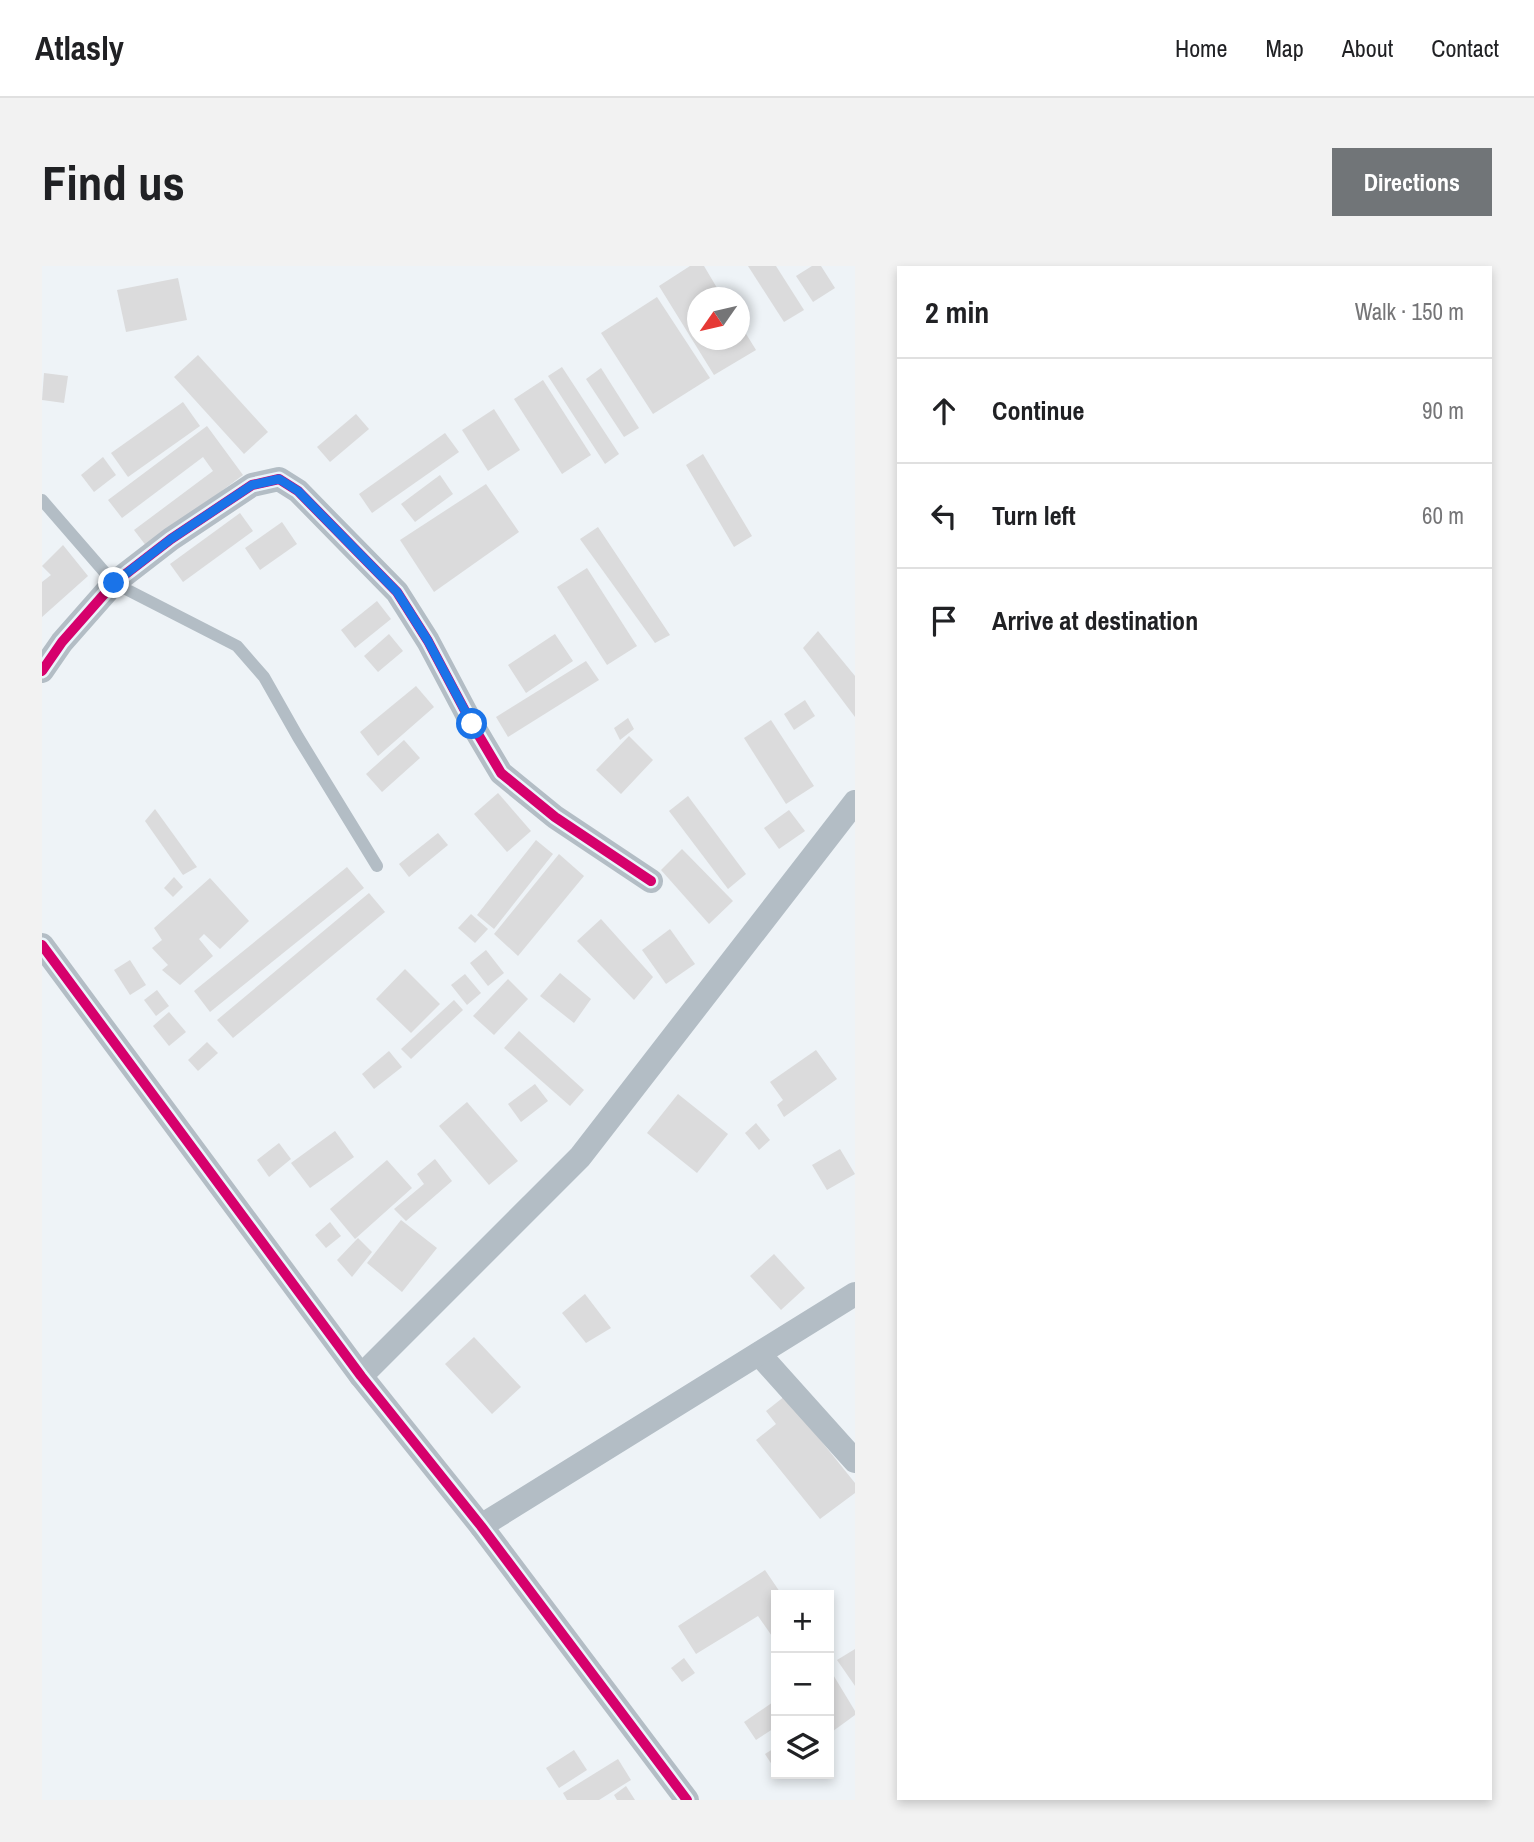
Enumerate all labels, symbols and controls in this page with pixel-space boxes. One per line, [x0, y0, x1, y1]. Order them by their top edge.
text: Atlasly [35, 26, 124, 70]
text: Home [1175, 32, 1227, 64]
text: Map [1265, 32, 1304, 64]
text: About [1342, 32, 1393, 64]
text: Contact [1431, 32, 1499, 64]
button: Directions [1332, 148, 1492, 216]
text: Find us [42, 149, 185, 215]
north arrow [687, 287, 750, 350]
text: 2 min [925, 292, 989, 332]
text: Walk · 150 m [1355, 296, 1464, 327]
icon: ahead [925, 392, 963, 430]
text: Continue [992, 393, 1084, 428]
text: 90 m [1422, 395, 1464, 426]
icon: left [925, 497, 963, 535]
text: Turn left [992, 498, 1076, 533]
text: 60 m [1422, 500, 1464, 531]
route end [98, 567, 129, 598]
icon: arrive [925, 602, 963, 640]
text: Arrive at destination [992, 603, 1198, 638]
route start [456, 708, 487, 739]
map controls [771, 1590, 834, 1779]
button: + [771, 1590, 834, 1653]
button: − [771, 1653, 834, 1716]
button: layers [771, 1716, 834, 1779]

